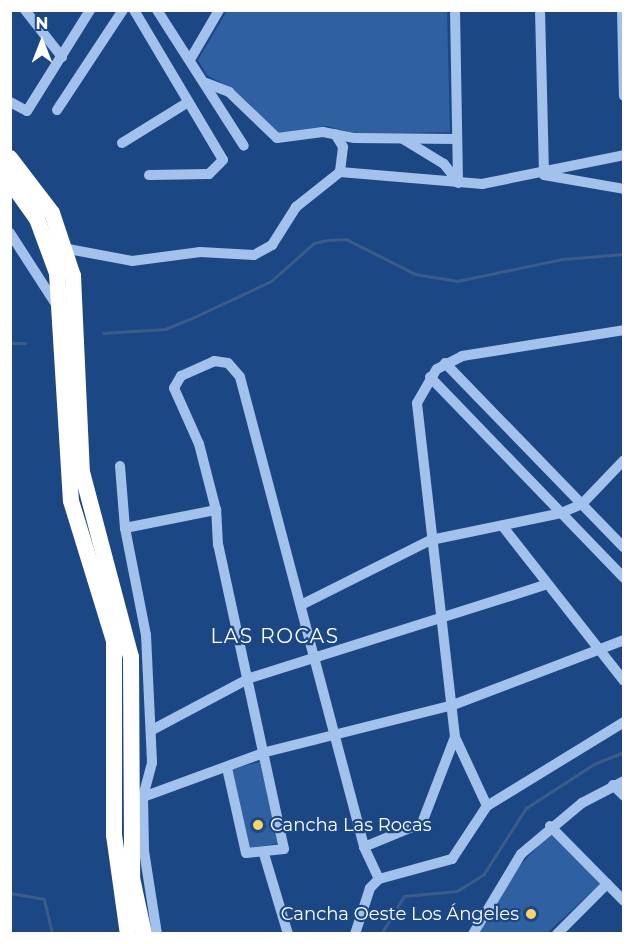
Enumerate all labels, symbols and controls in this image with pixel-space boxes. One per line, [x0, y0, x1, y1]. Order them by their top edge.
north arrow [12, 12, 72, 72]
text: N [36, 14, 48, 33]
district label: LAS ROCAS [211, 624, 339, 648]
place label: Cancha Las Rocas [270, 814, 431, 836]
marker: Cancha Las Rocas [251, 818, 265, 832]
place label: Cancha Oeste Los Ángeles [281, 903, 519, 925]
marker: Cancha Oeste Los Ángeles [524, 907, 538, 921]

